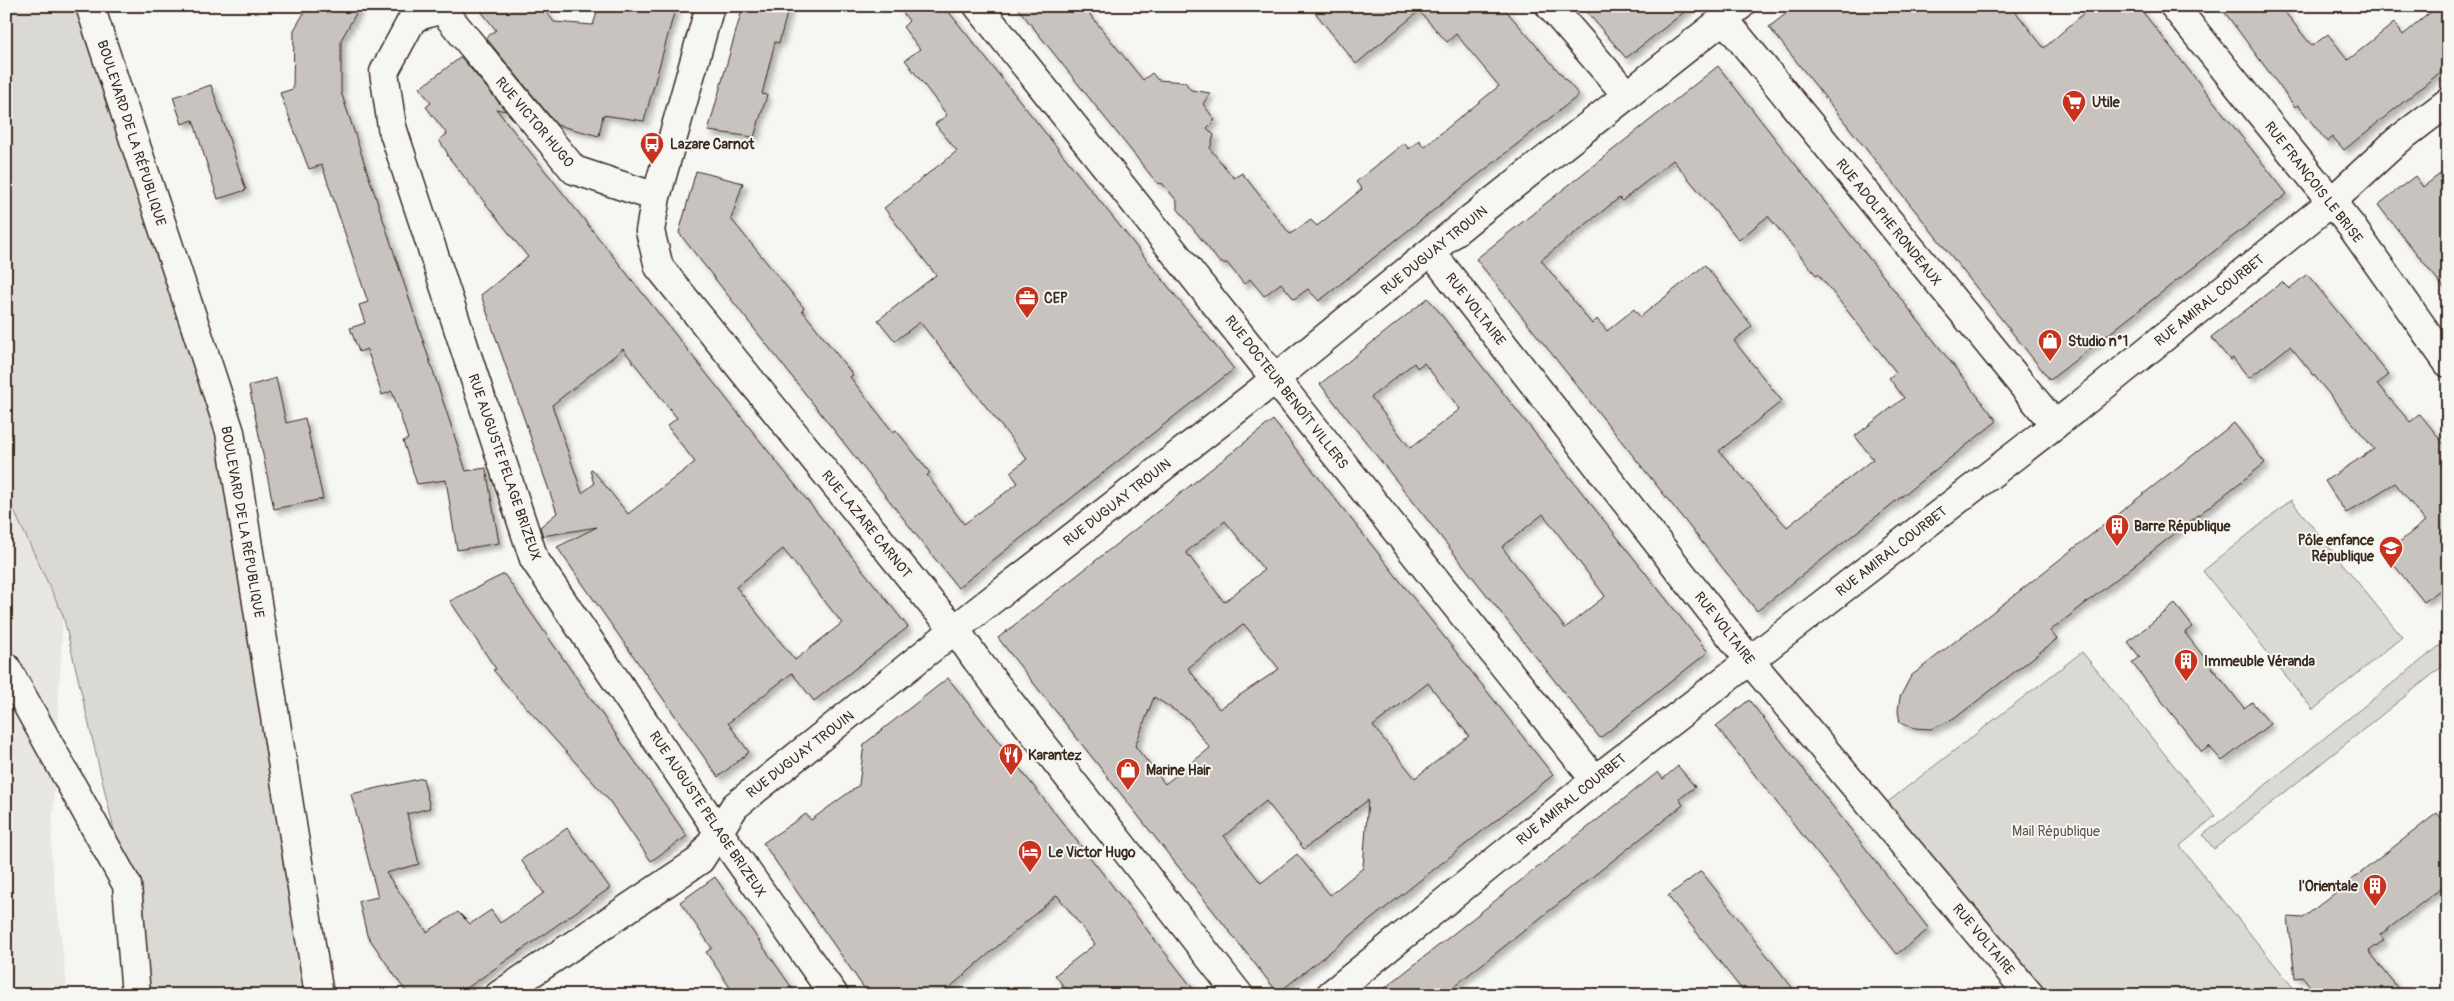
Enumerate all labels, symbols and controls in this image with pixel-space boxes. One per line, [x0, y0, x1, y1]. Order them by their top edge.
street label: BOULEVARD DE LA RÉPUBLIQUE [93, 38, 171, 228]
street label: RUE VICTOR HUGO [492, 74, 577, 171]
supermarket icon: Utile [2061, 89, 2087, 123]
place label: Utile [2092, 94, 2121, 111]
street label: RUE FRANÇOIS LE BRISE [2261, 118, 2366, 246]
bus stop icon: Lazare Carnot [639, 131, 665, 165]
place label: Lazare Carnot [670, 136, 755, 153]
street label: RUE ADOLPHE RONDEAUX [1832, 156, 1945, 289]
street label: RUE DUGUAY TROUIN [1378, 202, 1491, 299]
street label: RUE AMIRAL COURBET [2151, 251, 2268, 350]
street label: RUE VOLTAIRE [1442, 270, 1509, 349]
office icon: CEP [1014, 285, 1040, 319]
place label: CEP [1044, 290, 1068, 307]
street label: RUE DOCTEUR BENOÎT VILLERS [1221, 312, 1352, 472]
shop icon: Studio n°1 [2037, 328, 2063, 362]
place label: Studio n°1 [2068, 333, 2128, 350]
street label: RUE AUGUSTE PELAGE BRIZEUX [465, 372, 545, 563]
street label: BOULEVARD DE LA RÉPUBLIQUE [217, 425, 269, 619]
street label: RUE DUGUAY TROUIN [1060, 455, 1175, 550]
street label: RUE LAZARE CARNOT [818, 467, 915, 582]
street label: RUE AMIRAL COURBET [1832, 503, 1950, 600]
building icon: Barre République [2104, 513, 2130, 547]
place label: Barre République [2134, 518, 2232, 535]
place label: Pôle enfance République [2298, 532, 2375, 565]
school or university icon: Pôle enfance République [2378, 535, 2404, 569]
street label: RUE VOLTAIRE [1691, 589, 1758, 668]
building icon: Immeuble Véranda [2173, 648, 2199, 682]
place label: Immeuble Véranda [2204, 653, 2316, 670]
street label: RUE DUGUAY TROUIN [743, 707, 858, 802]
street label: RUE AUGUSTE PELAGE BRIZEUX [646, 728, 770, 901]
restaurant icon: Karantez [998, 742, 1024, 776]
place label: Karantez [1028, 747, 1082, 764]
street label: RUE AMIRAL COURBET [1513, 750, 1630, 849]
shop icon: Marine Hair [1115, 757, 1141, 791]
place label: Marine Hair [1146, 762, 1212, 779]
park label: Mail République [2012, 823, 2100, 840]
hotel icon: Le Victor Hugo [1017, 839, 1043, 873]
place label: Le Victor Hugo [1048, 844, 1136, 861]
building icon: l'Orientale [2362, 873, 2388, 907]
place label: l'Orientale [2299, 878, 2359, 895]
street label: RUE VOLTAIRE [1949, 900, 2018, 978]

